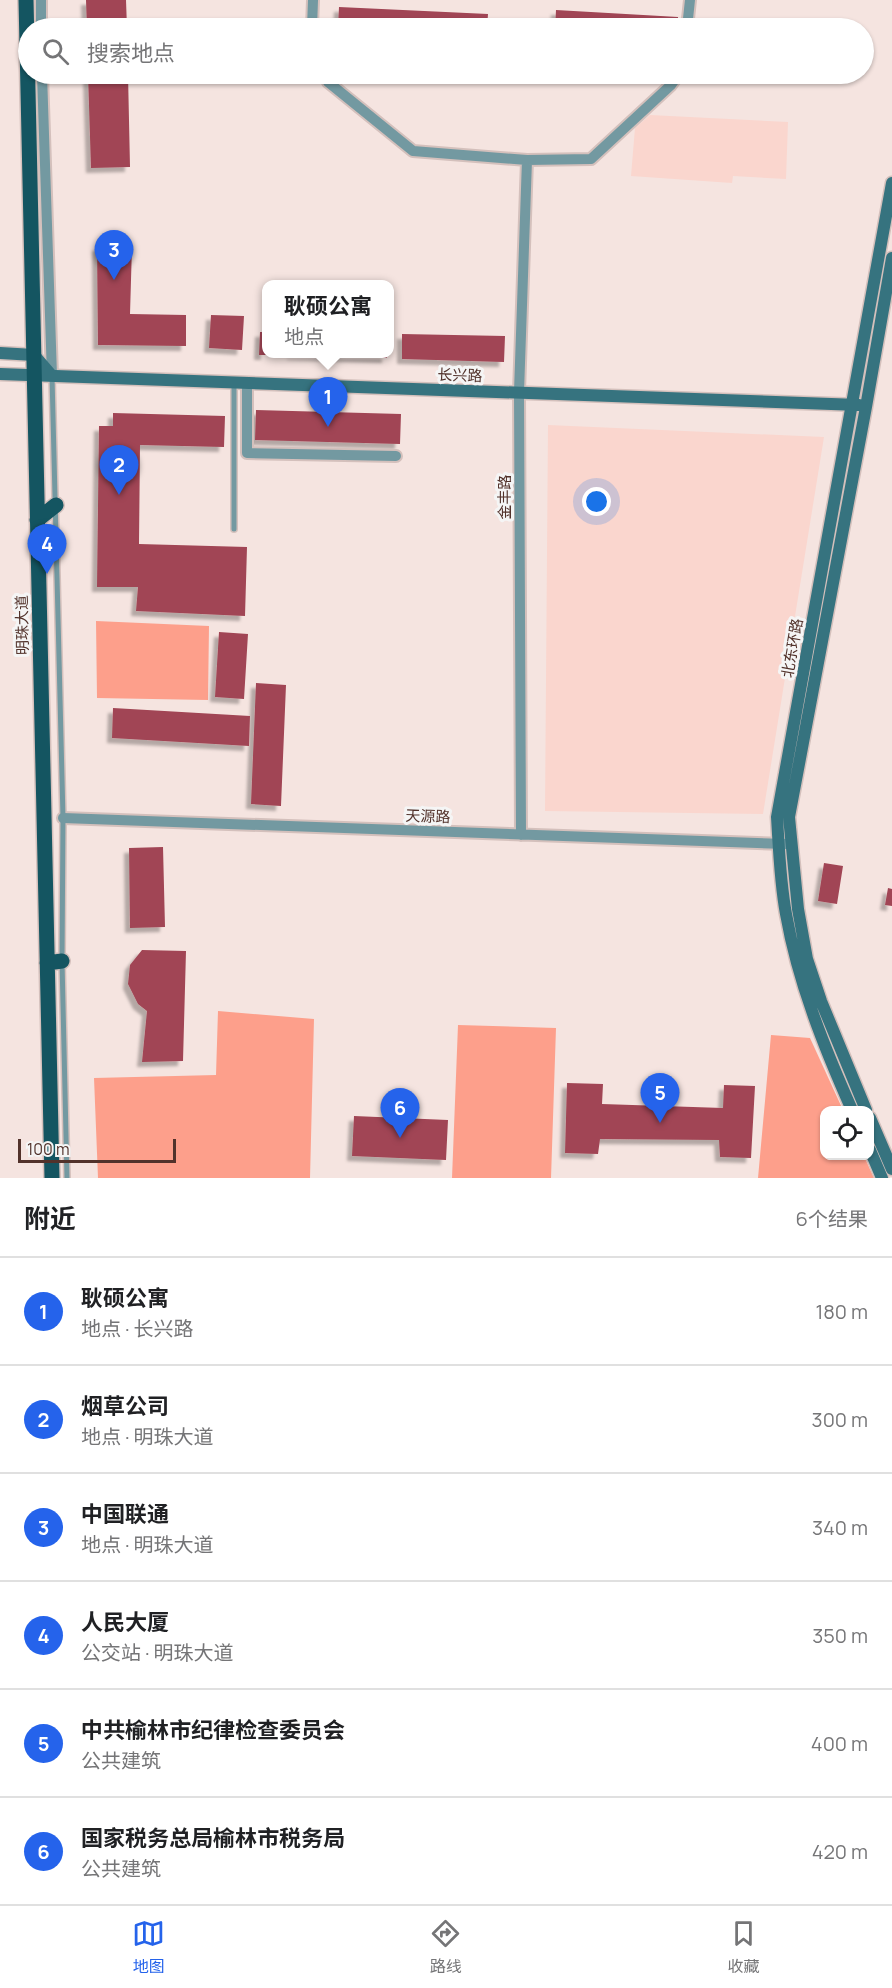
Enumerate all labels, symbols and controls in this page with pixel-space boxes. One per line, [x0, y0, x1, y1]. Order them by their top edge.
search box [18, 18, 874, 84]
icon: search [39, 35, 72, 68]
text: 搜索地点 [87, 38, 175, 68]
pin: 3 [94, 230, 134, 280]
popup [262, 280, 394, 358]
text: 耿硕公寓 [284, 291, 372, 321]
text: 地点 [284, 323, 324, 350]
street label: 长兴路 [437, 364, 483, 386]
pin: 1 [308, 378, 348, 427]
pin: 2 [100, 446, 138, 495]
street label: 金丰路 [494, 474, 515, 520]
your location [582, 487, 611, 516]
pin: 4 [28, 524, 66, 574]
street label: 明珠大道 [11, 595, 33, 655]
street label: 北东环路 [776, 617, 808, 679]
street label: 天源路 [405, 805, 451, 827]
pin: 5 [640, 1074, 680, 1123]
pin: 6 [380, 1088, 420, 1138]
map controls [820, 1106, 874, 1160]
button: locate [820, 1106, 874, 1160]
scale bar [18, 1136, 176, 1164]
text: 100 m [27, 1138, 70, 1160]
text: 附近 [24, 1200, 76, 1236]
text: 6个结果 [796, 1205, 868, 1232]
text: 耿硕公寓 [81, 1283, 169, 1313]
text: 1 [39, 1298, 48, 1325]
text: 180 m [815, 1298, 868, 1325]
text: 地点 · 长兴路 [81, 1315, 194, 1342]
text: 烟草公司 [81, 1391, 169, 1421]
text: 2 [38, 1406, 49, 1433]
text: 300 m [812, 1406, 868, 1433]
text: 地点 · 明珠大道 [81, 1423, 214, 1450]
text: 中国联通 [81, 1499, 169, 1529]
text: 3 [38, 1514, 49, 1541]
text: 340 m [812, 1514, 868, 1541]
text: 地点 · 明珠大道 [81, 1531, 214, 1558]
text: 人民大厦 [81, 1607, 169, 1637]
text: 4 [37, 1622, 50, 1649]
text: 350 m [812, 1622, 868, 1649]
text: 公交站 · 明珠大道 [81, 1639, 234, 1666]
text: 中共榆林市纪律检查委员会 [81, 1715, 345, 1745]
text: 5 [38, 1730, 49, 1757]
text: 400 m [811, 1730, 868, 1757]
text: 公共建筑 [81, 1747, 161, 1774]
text: 国家税务总局榆林市税务局 [81, 1823, 345, 1853]
text: 6 [37, 1838, 50, 1865]
text: 420 m [812, 1838, 868, 1865]
text: 公共建筑 [81, 1855, 161, 1882]
tab: 地图 [132, 1917, 165, 1977]
tab: 路线 [429, 1917, 462, 1977]
tab: 收藏 [727, 1917, 760, 1977]

